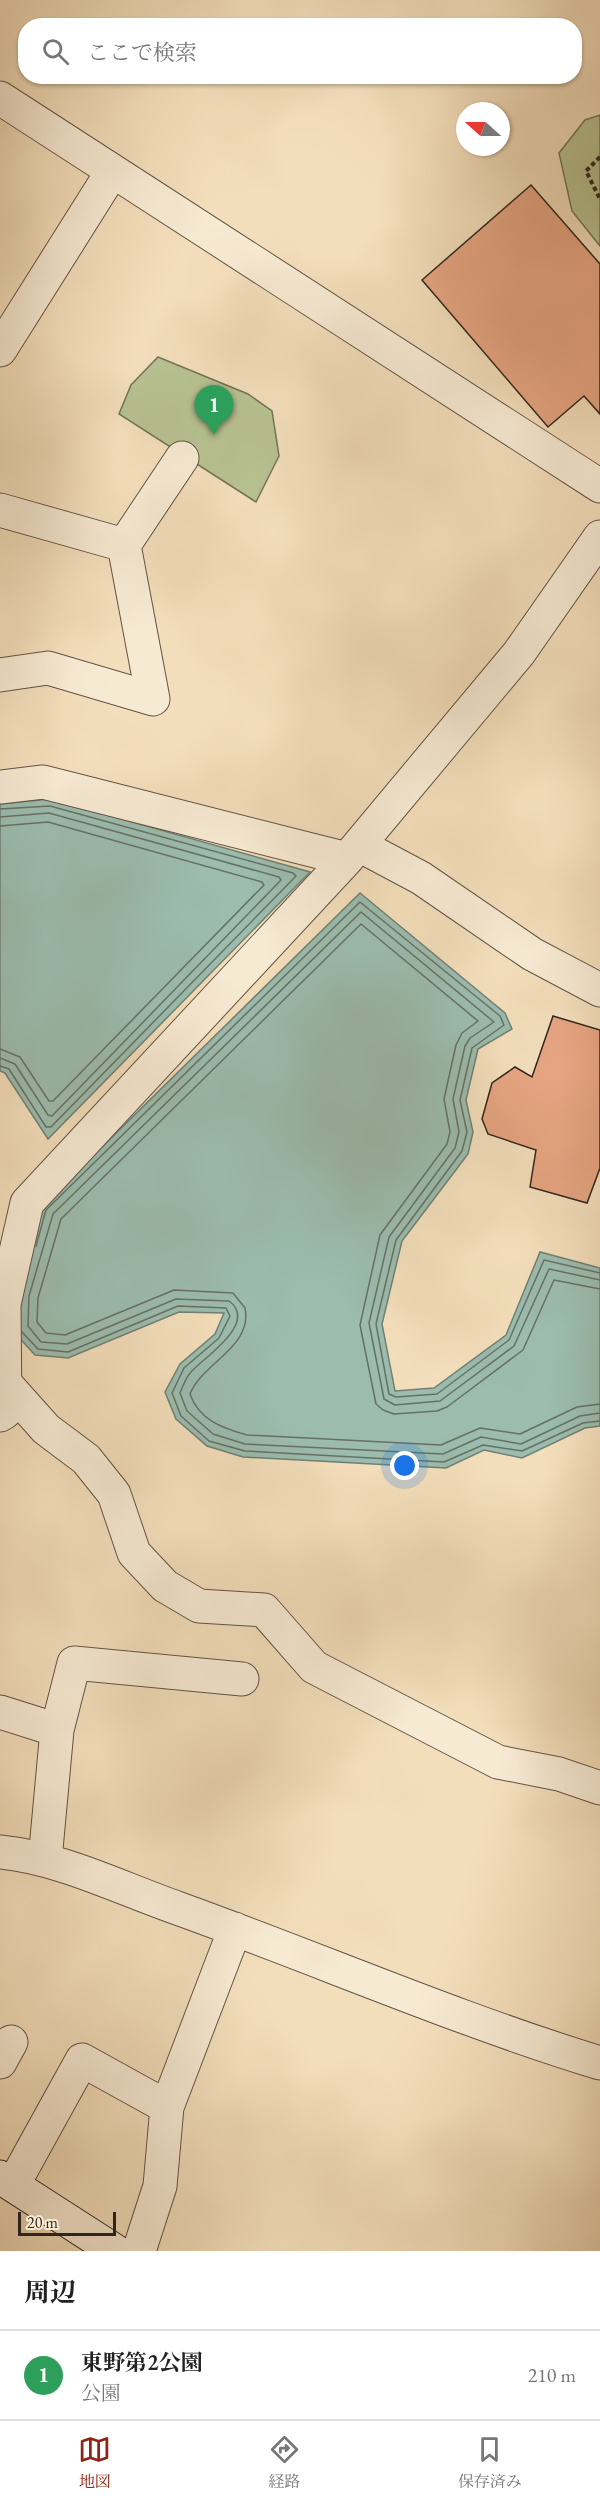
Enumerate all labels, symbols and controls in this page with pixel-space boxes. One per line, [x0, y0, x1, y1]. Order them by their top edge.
search box [18, 18, 582, 84]
icon: search [39, 35, 72, 68]
text: ここで検索 [87, 38, 197, 67]
north arrow [456, 102, 510, 156]
pin: 1 [194, 386, 234, 435]
your location [390, 1451, 419, 1480]
scale bar [18, 2209, 116, 2236]
text: 20 m [27, 2212, 58, 2233]
text: 周辺 [24, 2275, 76, 2309]
text: 東野第2公園 [81, 2348, 203, 2377]
text: 1 [38, 2362, 49, 2388]
text: 210 m [528, 2362, 576, 2388]
text: 公園 [81, 2380, 121, 2406]
tab: 地図 [78, 2433, 111, 2492]
tab: 経路 [268, 2433, 301, 2492]
tab: 保存済み [458, 2433, 522, 2492]

